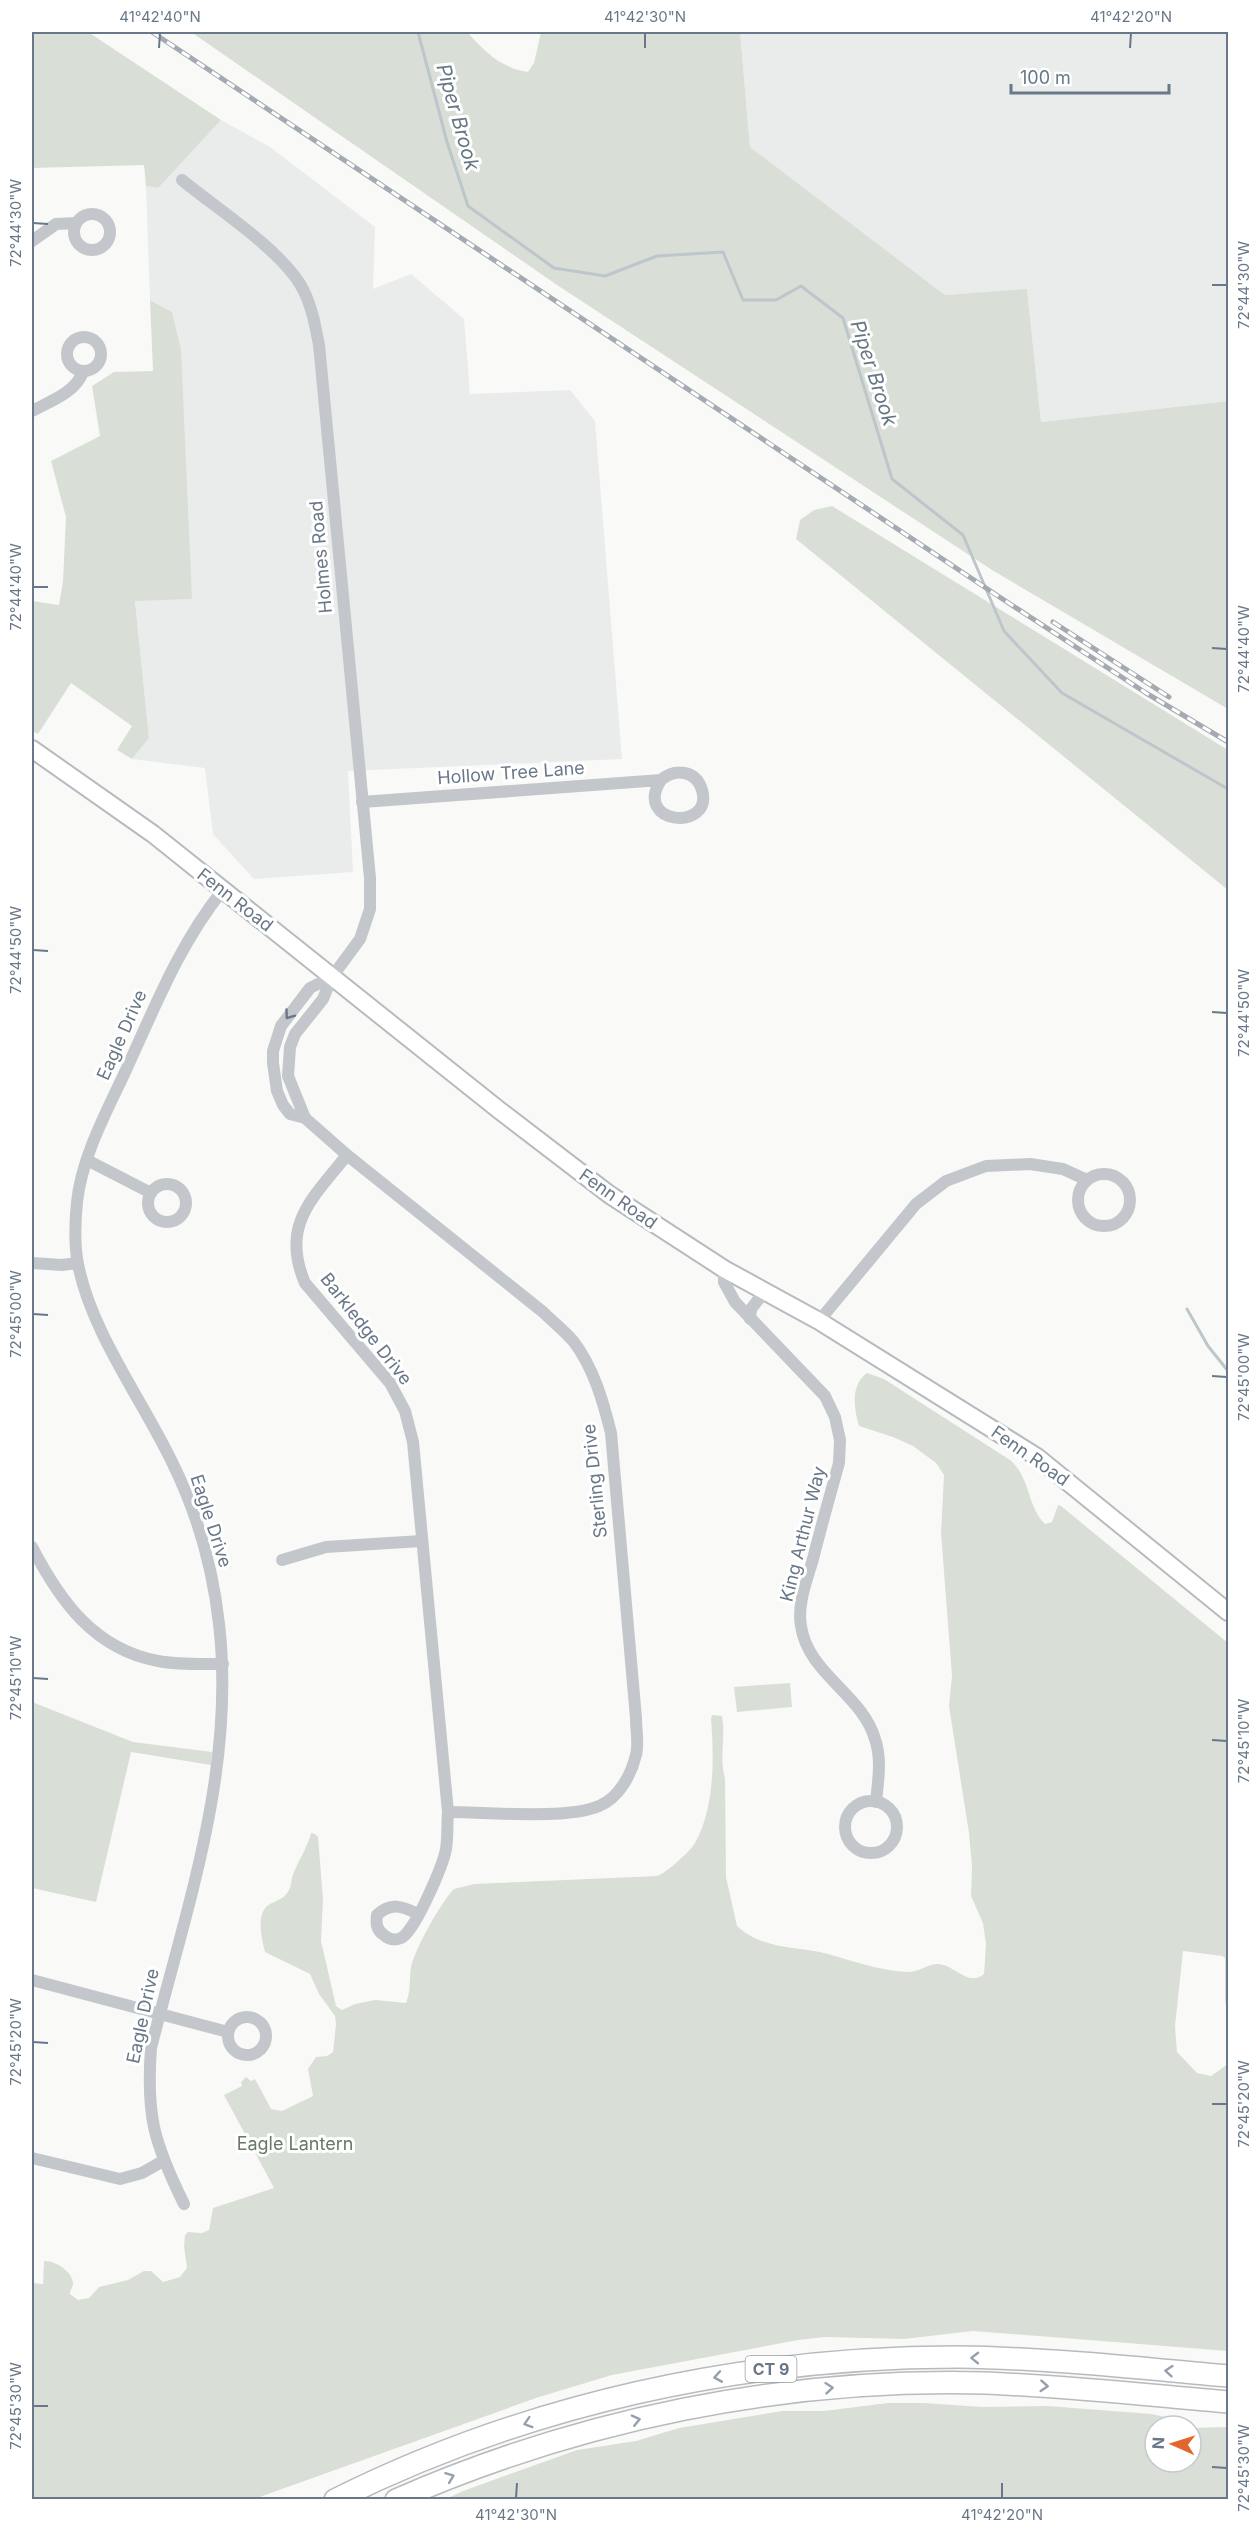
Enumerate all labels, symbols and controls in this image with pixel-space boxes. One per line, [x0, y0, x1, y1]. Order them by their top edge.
text: 41°42'40"N [119, 7, 201, 26]
text: 41°42'30"N [604, 7, 686, 26]
text: 41°42'20"N [1090, 7, 1172, 26]
scale bar [1011, 57, 1168, 95]
water label: Piper Brook [431, 61, 485, 174]
text: 100 m [1020, 67, 1071, 88]
text: 72°44'30"W [6, 179, 25, 267]
text: 72°44'30"W [1234, 241, 1253, 329]
water label: Piper Brook [846, 317, 903, 430]
street label: Holmes Road [305, 500, 336, 614]
text: 72°44'40"W [6, 543, 25, 631]
text: 72°44'40"W [1234, 605, 1253, 693]
street label: Hollow Tree Lane [437, 757, 585, 788]
street label: Fenn Road [193, 864, 277, 936]
text: 72°44'50"W [6, 906, 25, 994]
text: 72°44'50"W [1234, 969, 1253, 1057]
street label: Eagle Drive [92, 986, 151, 1083]
one-way arrow [286, 1008, 297, 1019]
street label: Fenn Road [575, 1164, 661, 1233]
street label: Barkledge Drive [316, 1269, 417, 1389]
text: 72°45'00"W [6, 1270, 25, 1358]
text: 72°45'00"W [1234, 1333, 1253, 1421]
street label: Fenn Road [987, 1421, 1073, 1490]
street label: Sterling Drive [578, 1423, 611, 1539]
street label: King Arthur Way [776, 1464, 829, 1604]
street label: Eagle Drive [187, 1472, 236, 1570]
text: 72°45'10"W [6, 1636, 25, 1720]
text: 72°45'10"W [1234, 1699, 1253, 1783]
street label: Eagle Drive [122, 1966, 163, 2065]
text: 72°45'20"W [6, 1998, 25, 2086]
text: 72°45'20"W [1234, 2060, 1253, 2148]
park label: Eagle Lantern [237, 2133, 353, 2154]
one-way arrow [970, 2351, 979, 2364]
road number: CT 9 [746, 2356, 796, 2382]
text: 72°45'30"W [6, 2362, 25, 2450]
one-way arrow [1164, 2365, 1174, 2378]
one-way arrow [713, 2370, 723, 2383]
one-way arrow [1040, 2380, 1049, 2393]
one-way arrow [824, 2382, 833, 2395]
one-way arrow [631, 2414, 641, 2427]
north arrow [1143, 2414, 1203, 2474]
one-way arrow [523, 2415, 534, 2428]
text: 72°45'30"W [1234, 2424, 1253, 2512]
text: N [1148, 2437, 1168, 2450]
one-way arrow [444, 2472, 455, 2484]
text: 41°42'30"N [475, 2505, 557, 2524]
text: 41°42'20"N [961, 2505, 1043, 2524]

